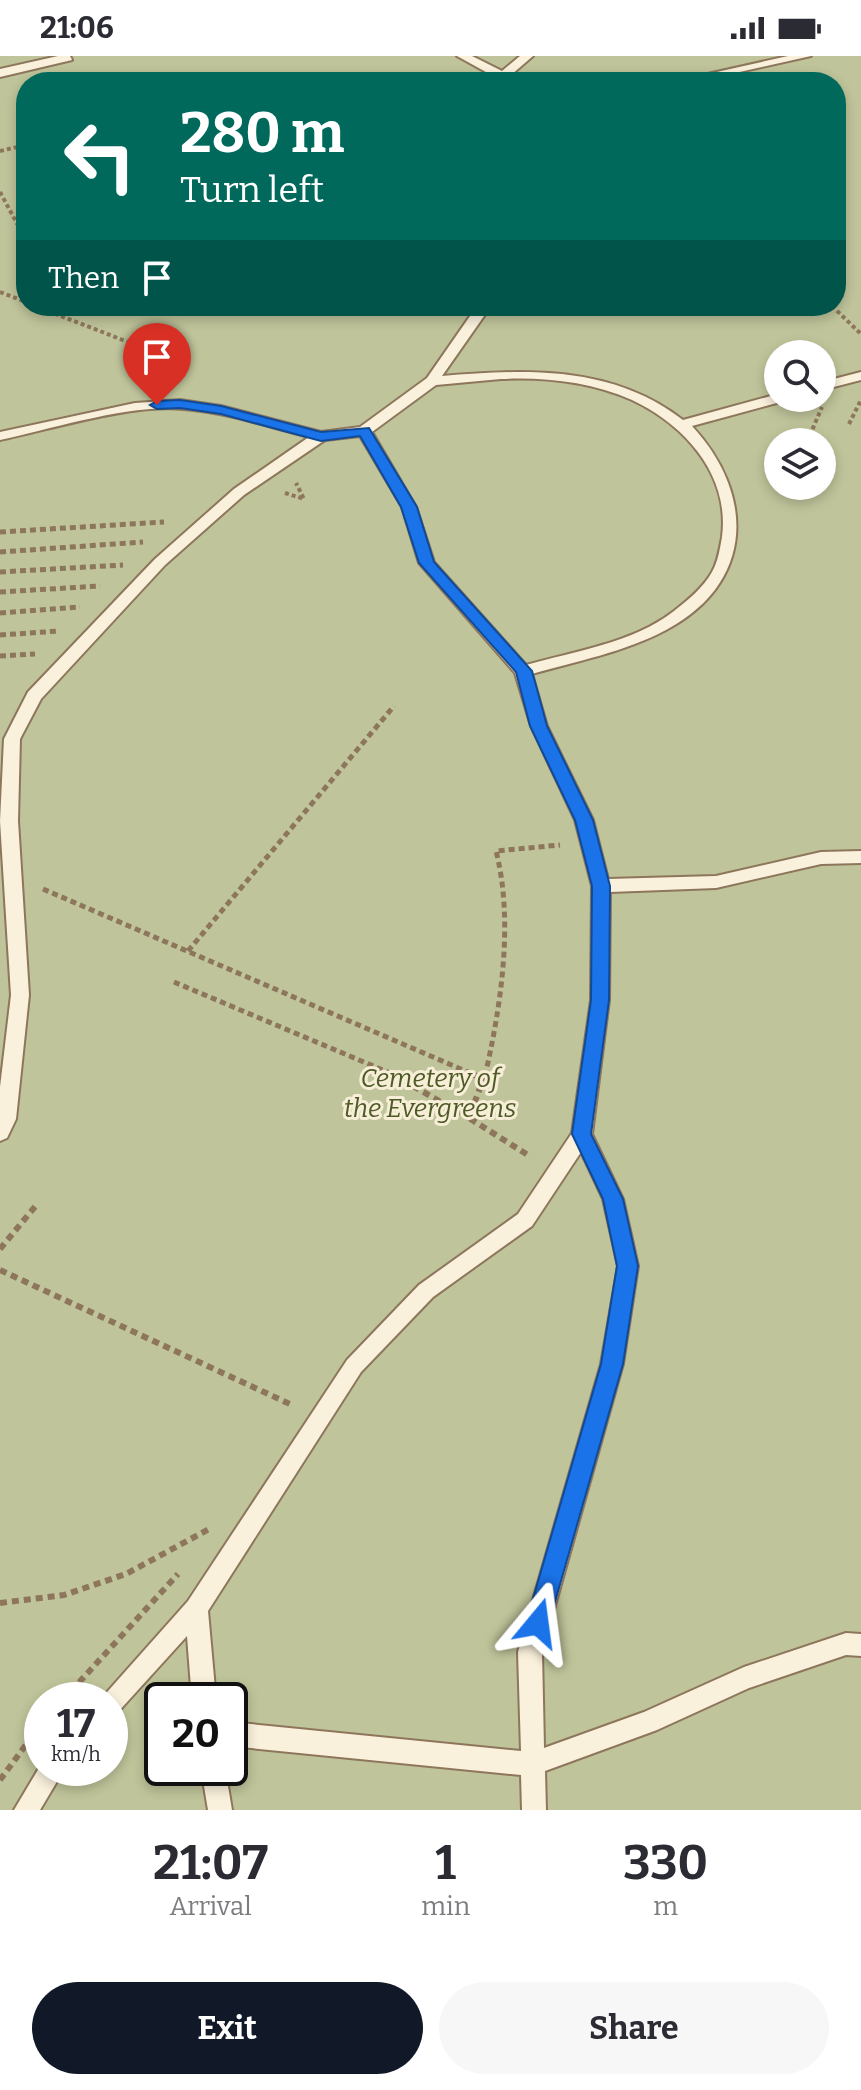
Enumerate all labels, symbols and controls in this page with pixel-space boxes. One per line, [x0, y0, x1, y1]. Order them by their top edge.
text: 21:06 [40, 10, 114, 46]
text: 280 m [180, 100, 344, 167]
icon: left [48, 104, 152, 208]
text: Turn left [180, 168, 324, 212]
icon: arrive [135, 256, 179, 300]
text: Then [48, 260, 119, 296]
pin [123, 323, 191, 405]
icon: arrive [135, 335, 179, 379]
map controls [764, 340, 836, 500]
button: search [764, 340, 836, 412]
button: layers [764, 428, 836, 500]
park label: Cemetery of the Evergreens [344, 1063, 516, 1124]
position arrow [496, 1581, 580, 1665]
speed limit sign: 20 [144, 1682, 248, 1786]
text: 17 [57, 1700, 95, 1748]
text: km/h [51, 1742, 101, 1766]
text: 21:07 [153, 1834, 268, 1892]
text: 1 [435, 1834, 456, 1892]
text: 330 [623, 1834, 708, 1892]
text: Arrival [169, 1891, 252, 1922]
text: min [421, 1891, 470, 1922]
text: m [653, 1891, 678, 1922]
button: Exit [32, 1982, 423, 2074]
button: Share [439, 1982, 829, 2074]

